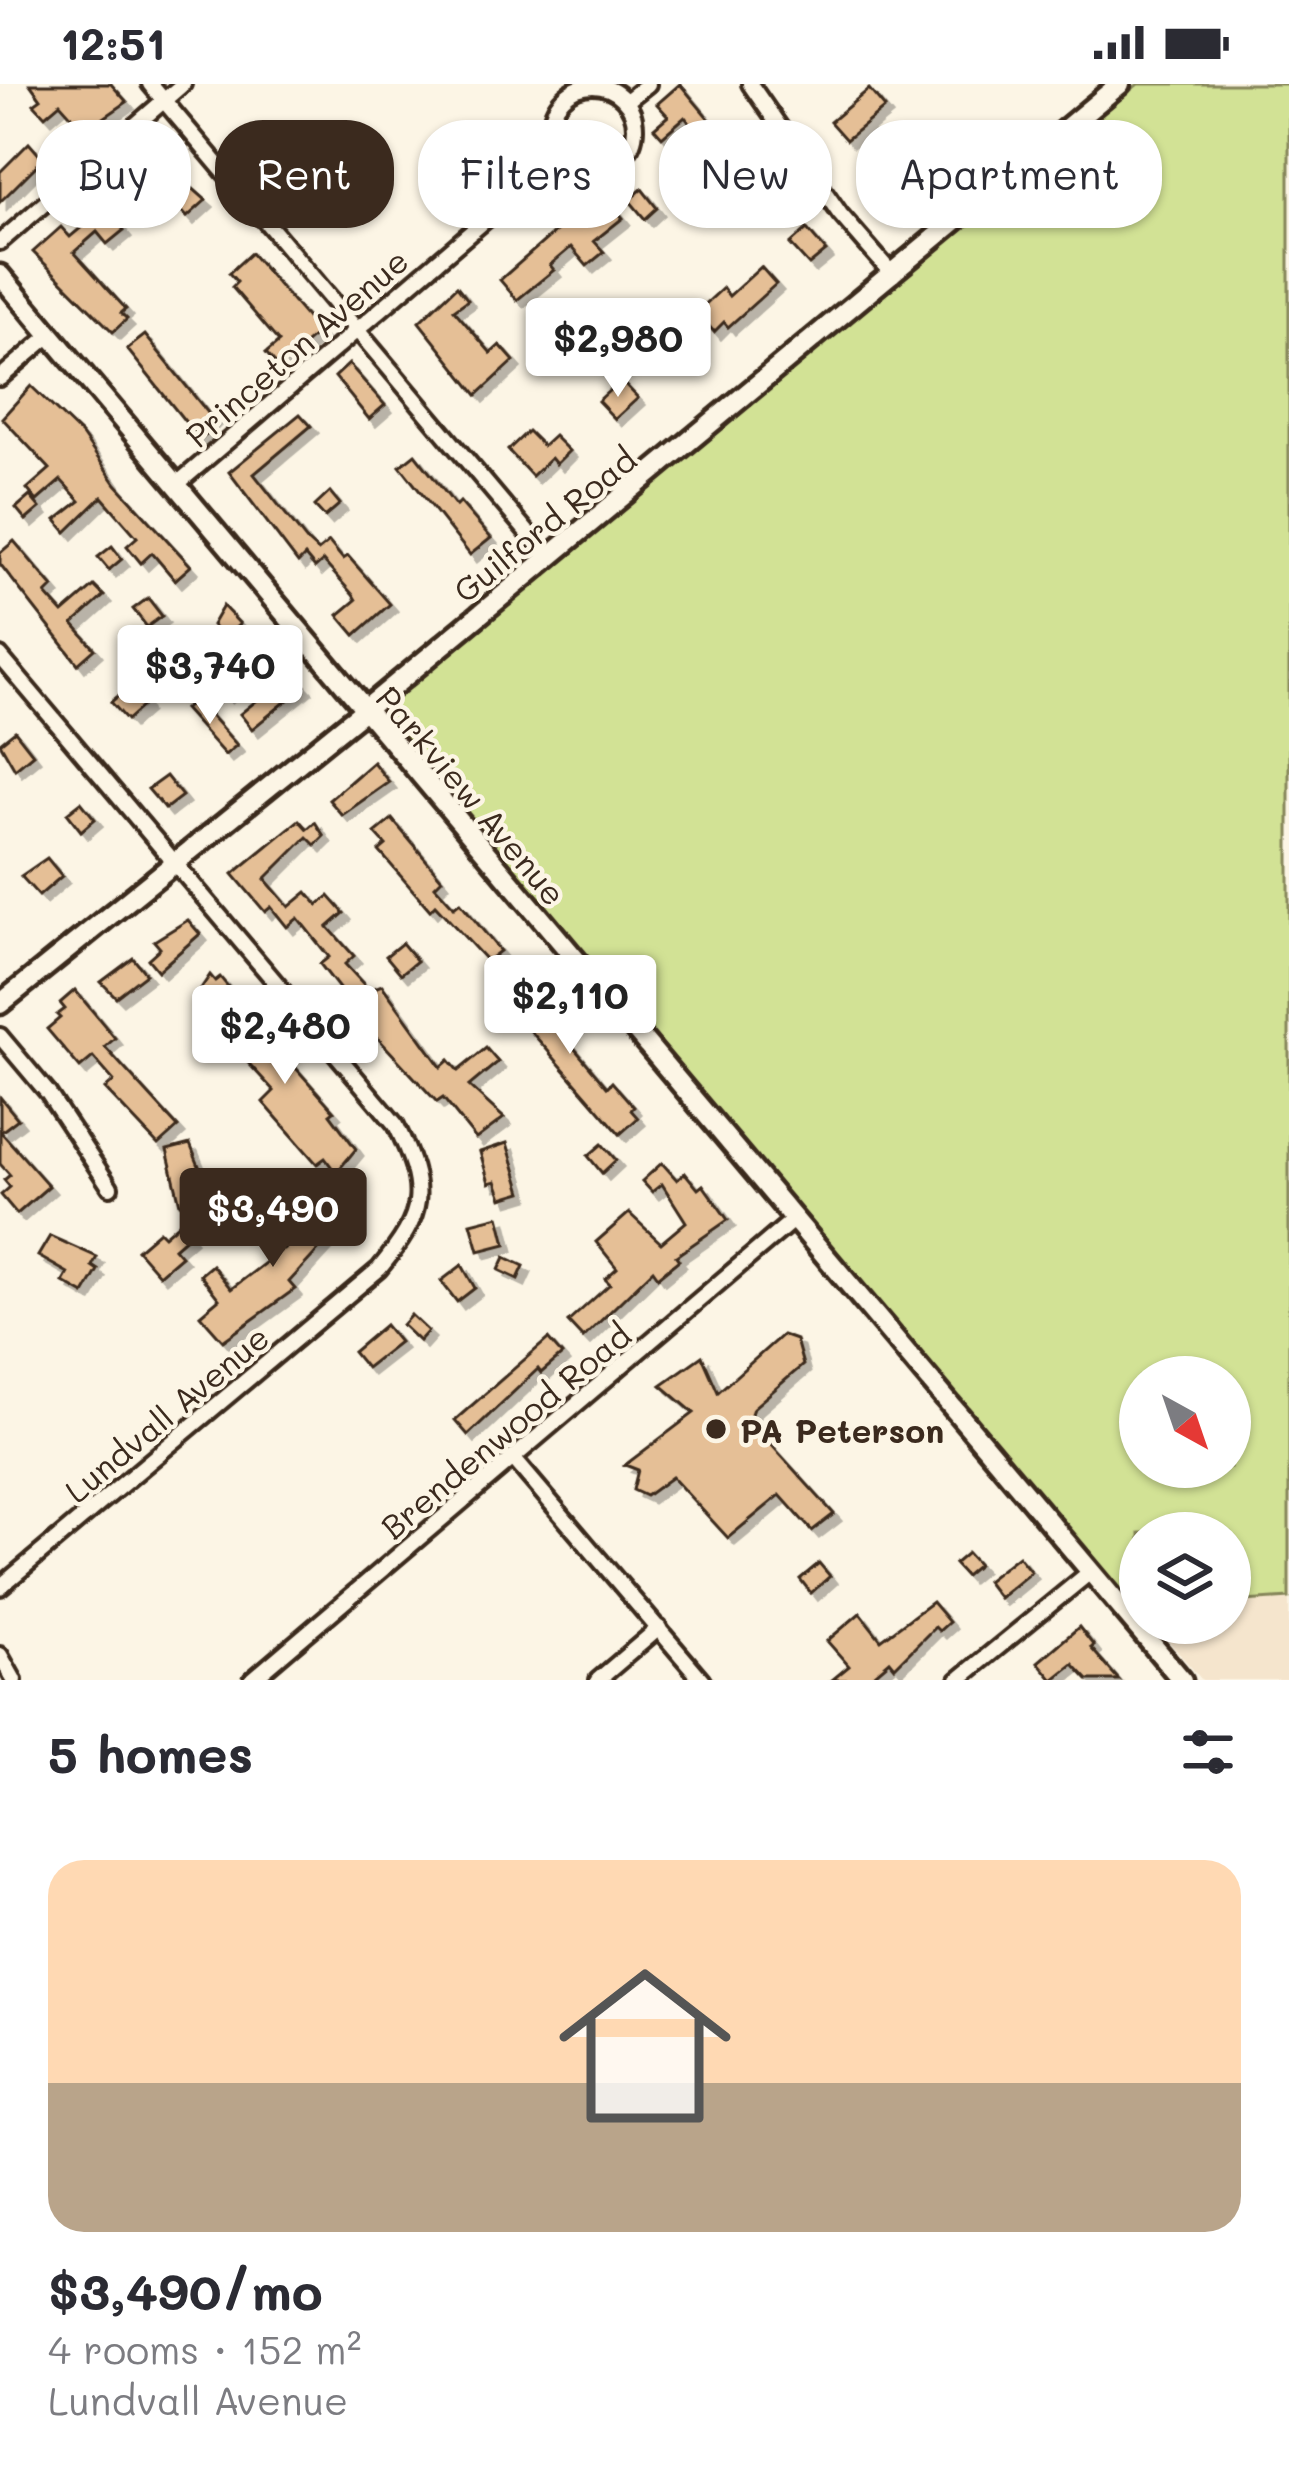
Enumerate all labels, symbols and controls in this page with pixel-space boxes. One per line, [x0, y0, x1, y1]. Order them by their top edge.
text: 12:51 [60, 13, 166, 71]
chip: Buy [36, 120, 191, 228]
chip: Rent [215, 120, 394, 228]
chip: Filters [418, 120, 635, 228]
chip: New [659, 120, 832, 228]
chip: Apartment [856, 120, 1162, 228]
street label: Princeton Avenue [175, 238, 417, 456]
pin: $2,980 [520, 298, 716, 400]
text: $2,980 [553, 311, 683, 362]
street label: Guilford Road [444, 437, 644, 611]
pin: $3,740 [112, 625, 308, 727]
text: $3,740 [144, 638, 276, 689]
street label: Parkview Avenue [368, 677, 576, 913]
pin: $2,110 [472, 955, 668, 1057]
text: $2,110 [511, 968, 629, 1019]
pin: $2,480 [187, 985, 383, 1087]
text: $2,480 [219, 998, 351, 1049]
pin: $3,490 [175, 1168, 371, 1270]
text: $3,490 [207, 1181, 339, 1232]
street label: Brendenwood Road [371, 1313, 639, 1547]
street label: Lundvall Avenue [55, 1315, 277, 1511]
north arrow [1119, 1356, 1251, 1488]
map controls [1119, 1356, 1251, 1644]
place label: PA Peterson [740, 1408, 944, 1451]
marker: PA Peterson [703, 1416, 729, 1442]
button: layers [1119, 1512, 1251, 1644]
text: 5 homes [48, 1719, 253, 1786]
icon: filters [1175, 1719, 1241, 1785]
icon: home [537, 1938, 753, 2154]
text: $3,490/mo [48, 2256, 323, 2323]
text: 4 rooms · 152 m² [48, 2323, 361, 2374]
text: Lundvall Avenue [48, 2374, 348, 2425]

